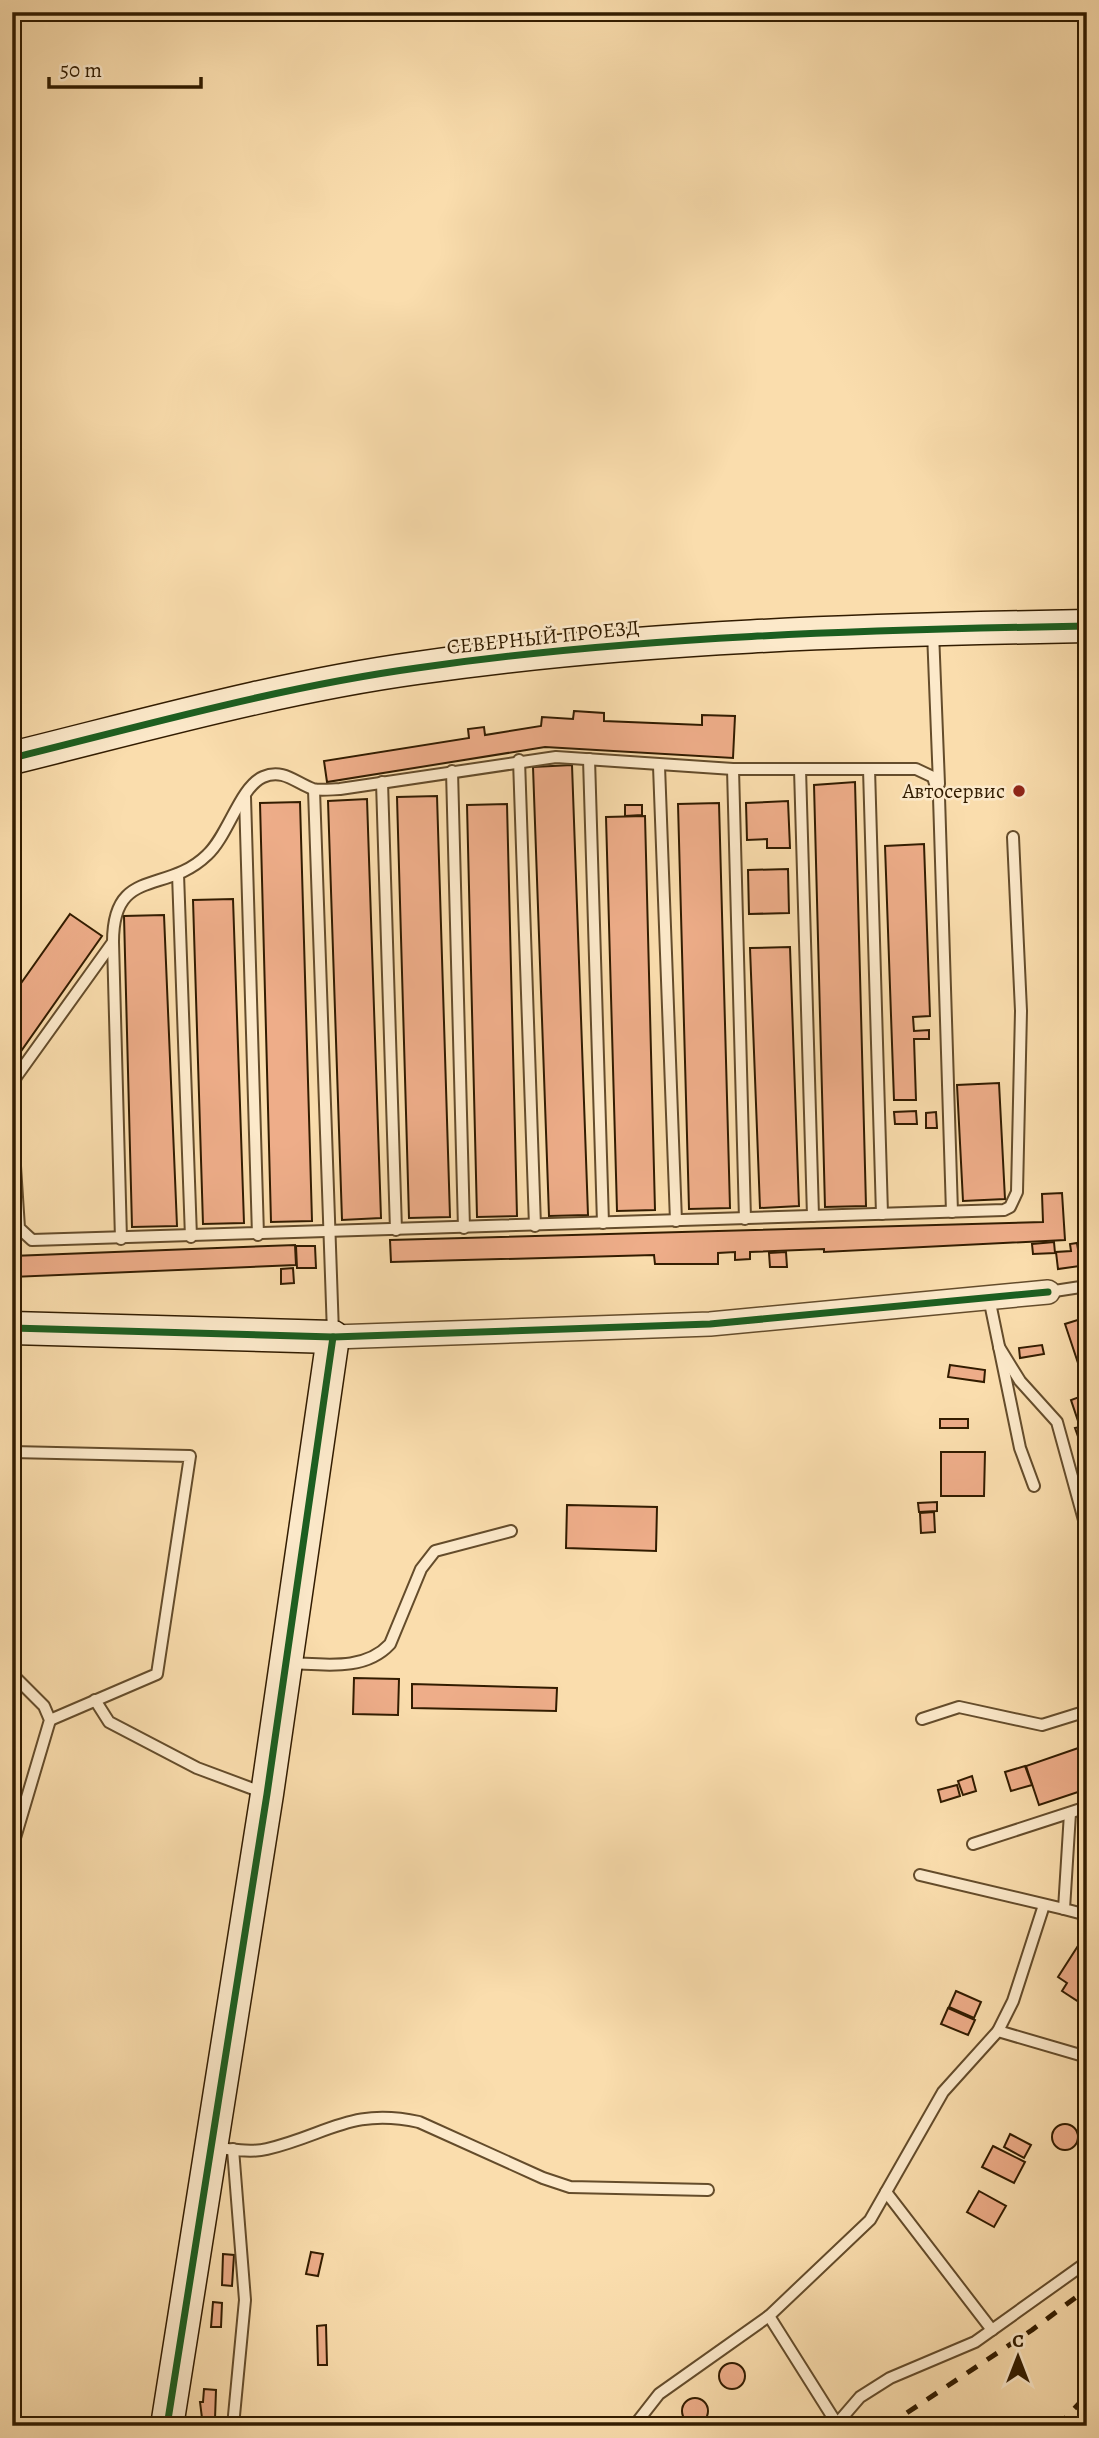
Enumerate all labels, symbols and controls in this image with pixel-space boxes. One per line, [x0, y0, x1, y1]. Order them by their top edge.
scale bar [49, 46, 201, 90]
text: 50 m [60, 56, 102, 84]
street label: СЕВЕРНЫЙ ПРОЕЗД [445, 613, 641, 661]
place label: Автосервис [901, 777, 1005, 805]
marker: Автосервис [1011, 783, 1027, 799]
north arrow [984, 2322, 1054, 2392]
text: С [1012, 2328, 1024, 2354]

